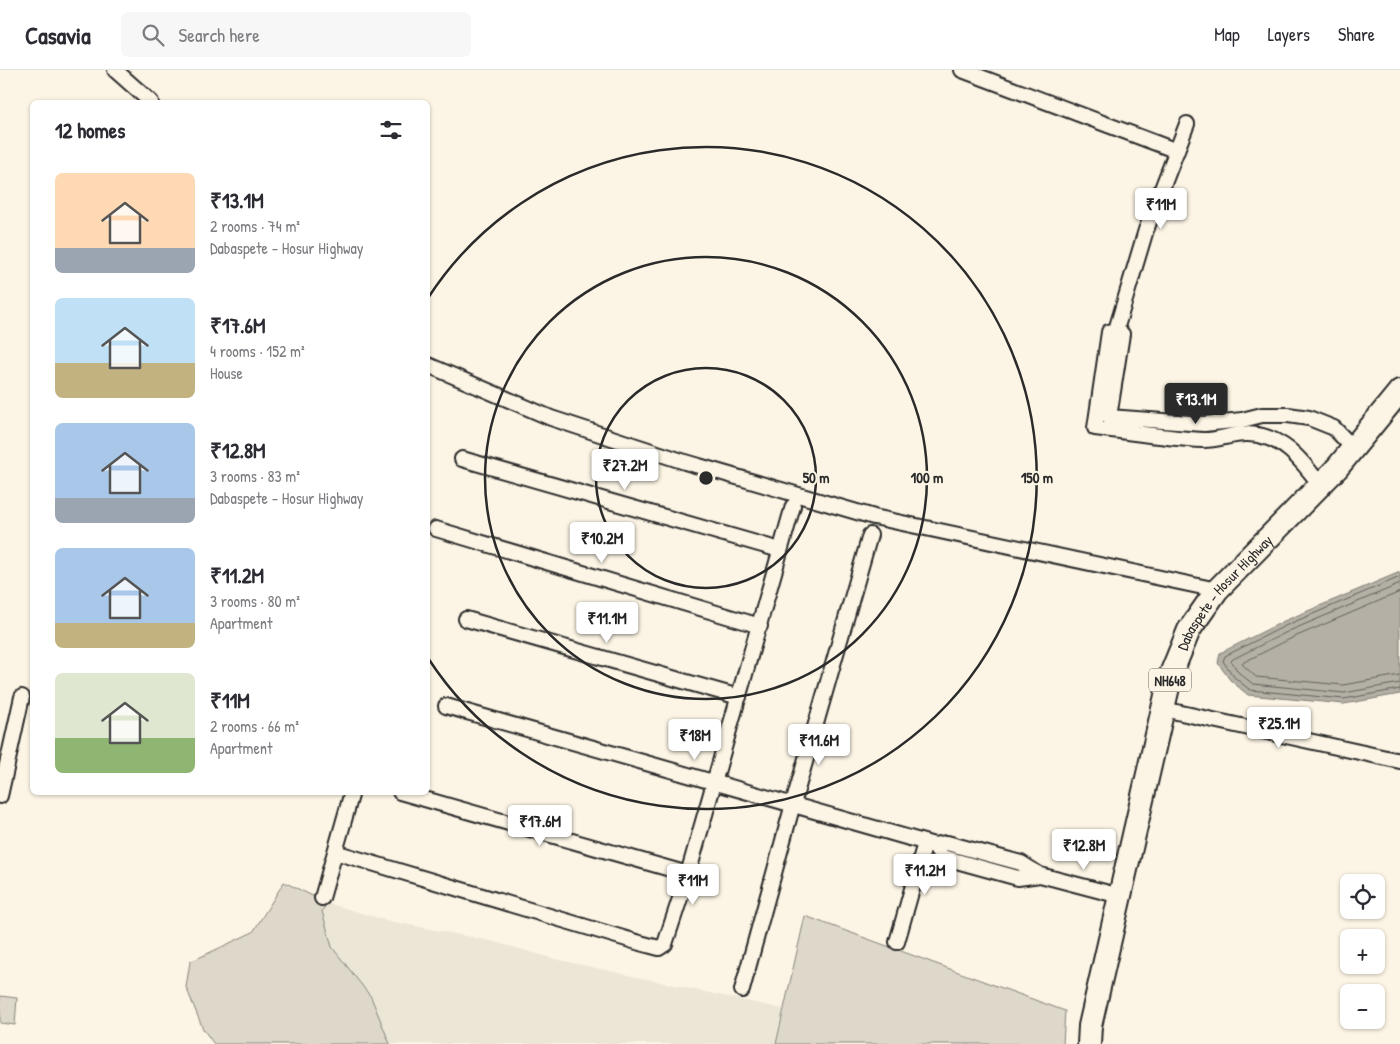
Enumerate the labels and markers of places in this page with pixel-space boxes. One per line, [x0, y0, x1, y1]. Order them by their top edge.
pin: ₹11M [1131, 188, 1191, 230]
pin: ₹13.1M [1155, 382, 1237, 425]
pin: ₹27.2M [584, 448, 666, 491]
centre of rings [697, 469, 715, 487]
pin: ₹10.2M [561, 522, 643, 564]
pin: ₹11.1M [566, 602, 648, 644]
pin: ₹25.1M [1238, 706, 1320, 749]
pin: ₹18M [665, 718, 725, 761]
pin: ₹11.6M [778, 724, 860, 766]
pin: ₹17.6M [499, 804, 581, 847]
pin: ₹12.8M [1043, 828, 1125, 871]
pin: ₹11.2M [884, 854, 966, 896]
pin: ₹11M [663, 864, 723, 906]

